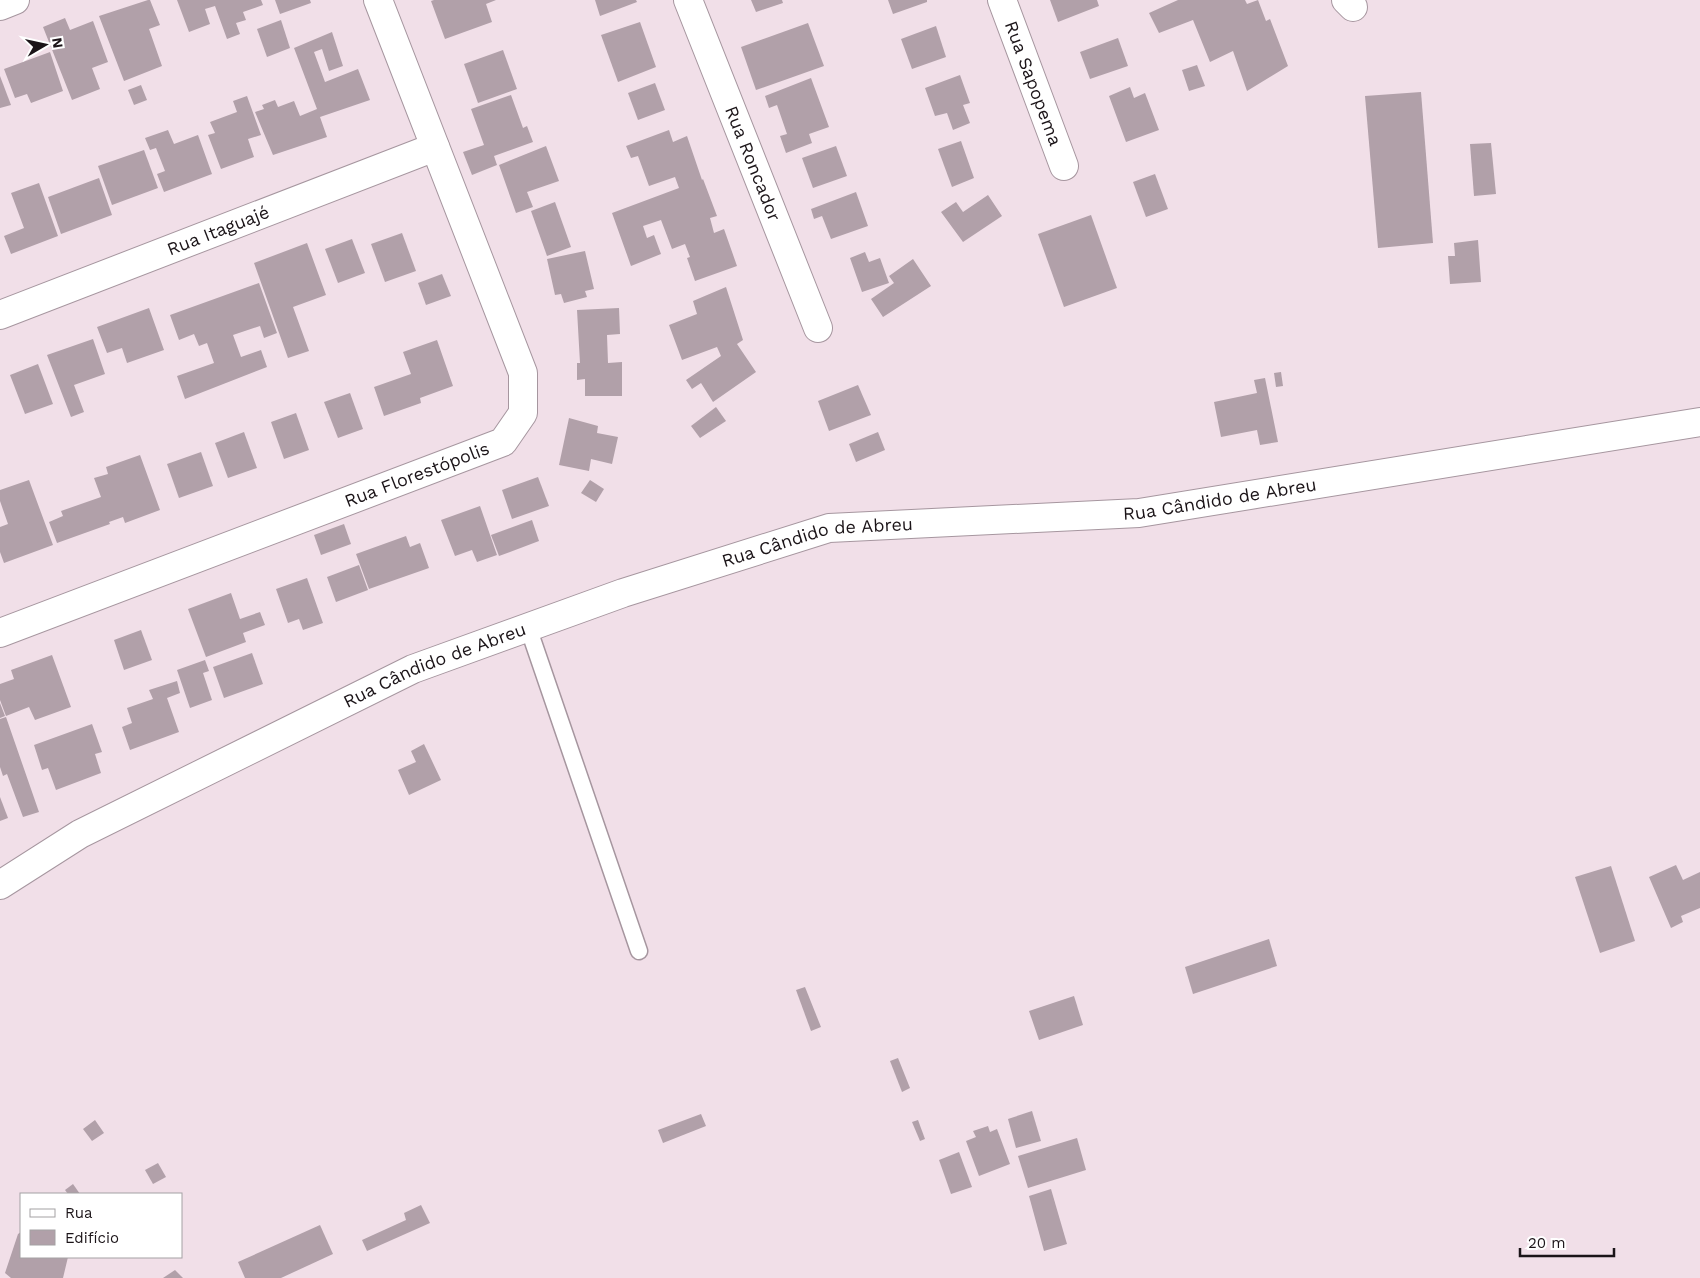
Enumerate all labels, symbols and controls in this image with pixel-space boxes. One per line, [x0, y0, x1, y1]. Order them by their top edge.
street label: Rua Sapopema [1001, 18, 1066, 148]
north arrow [20, 20, 70, 70]
text: N [49, 37, 67, 49]
street label: Rua Roncador [721, 103, 786, 224]
street label: Rua Itaguajé [164, 201, 272, 259]
street label: Rua Florestópolis [341, 437, 492, 511]
street label: Rua Cândido de Abreu [1122, 473, 1318, 524]
street label: Rua Cândido de Abreu [719, 513, 913, 571]
street label: Rua Cândido de Abreu [340, 618, 529, 712]
legend [20, 1193, 182, 1258]
text: Rua [65, 1204, 93, 1222]
scale bar [1520, 1226, 1614, 1258]
text: Edifício [65, 1229, 119, 1247]
text: 20 m [1528, 1234, 1566, 1252]

